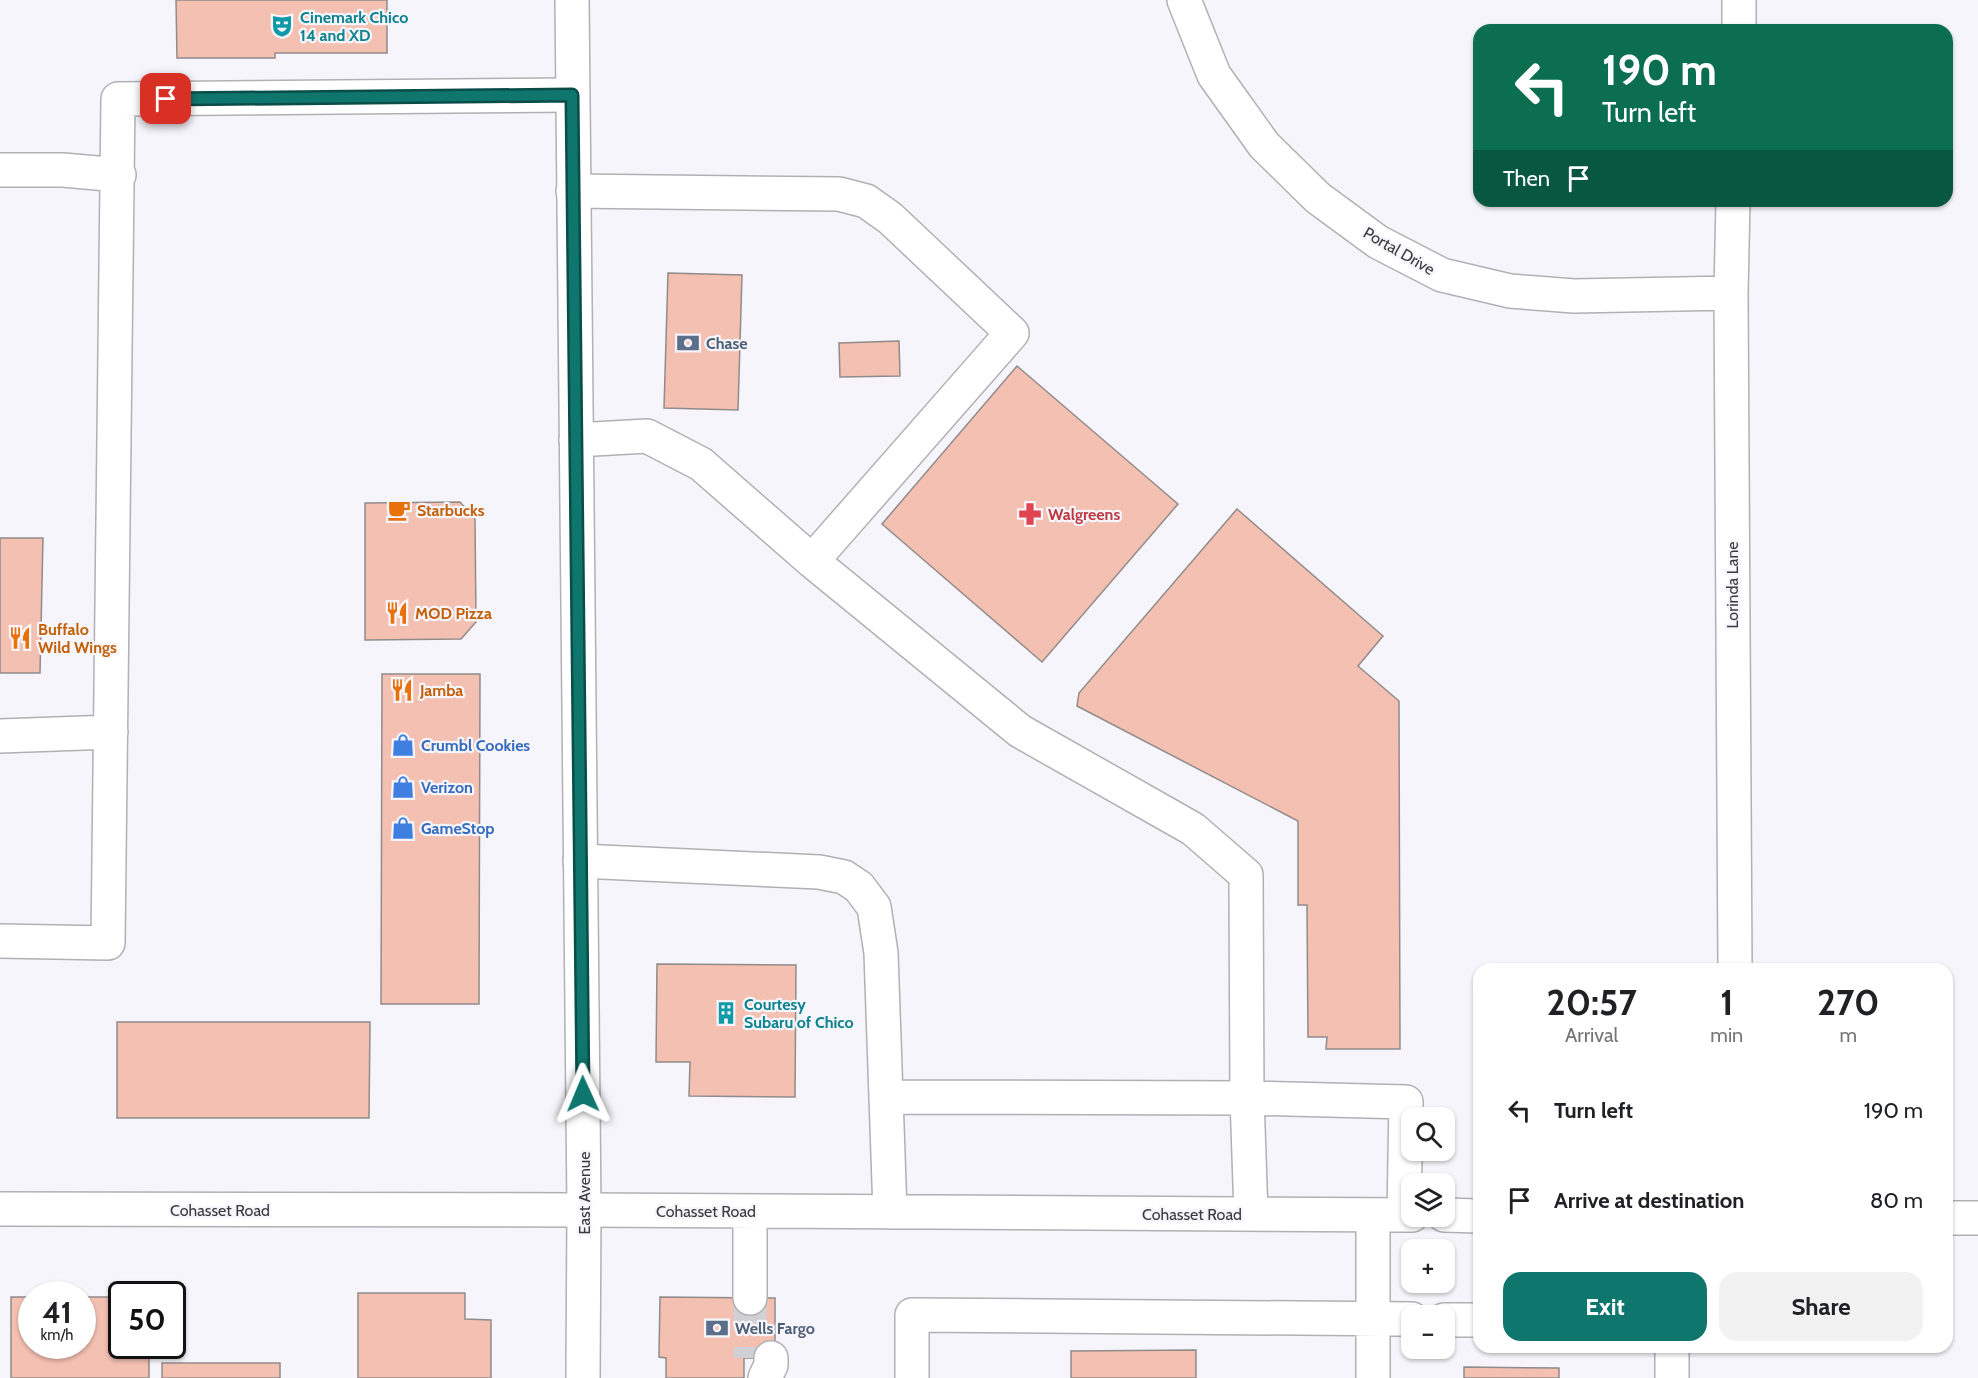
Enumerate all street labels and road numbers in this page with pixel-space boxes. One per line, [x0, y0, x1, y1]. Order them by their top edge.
street label: Portal Drive [1360, 223, 1438, 279]
street label: Lorinda Lane [1723, 541, 1742, 629]
street label: East Avenue [575, 1152, 594, 1234]
street label: Cohasset Road [170, 1201, 270, 1220]
street label: Cohasset Road [656, 1202, 756, 1221]
street label: Cohasset Road [1142, 1205, 1242, 1224]

